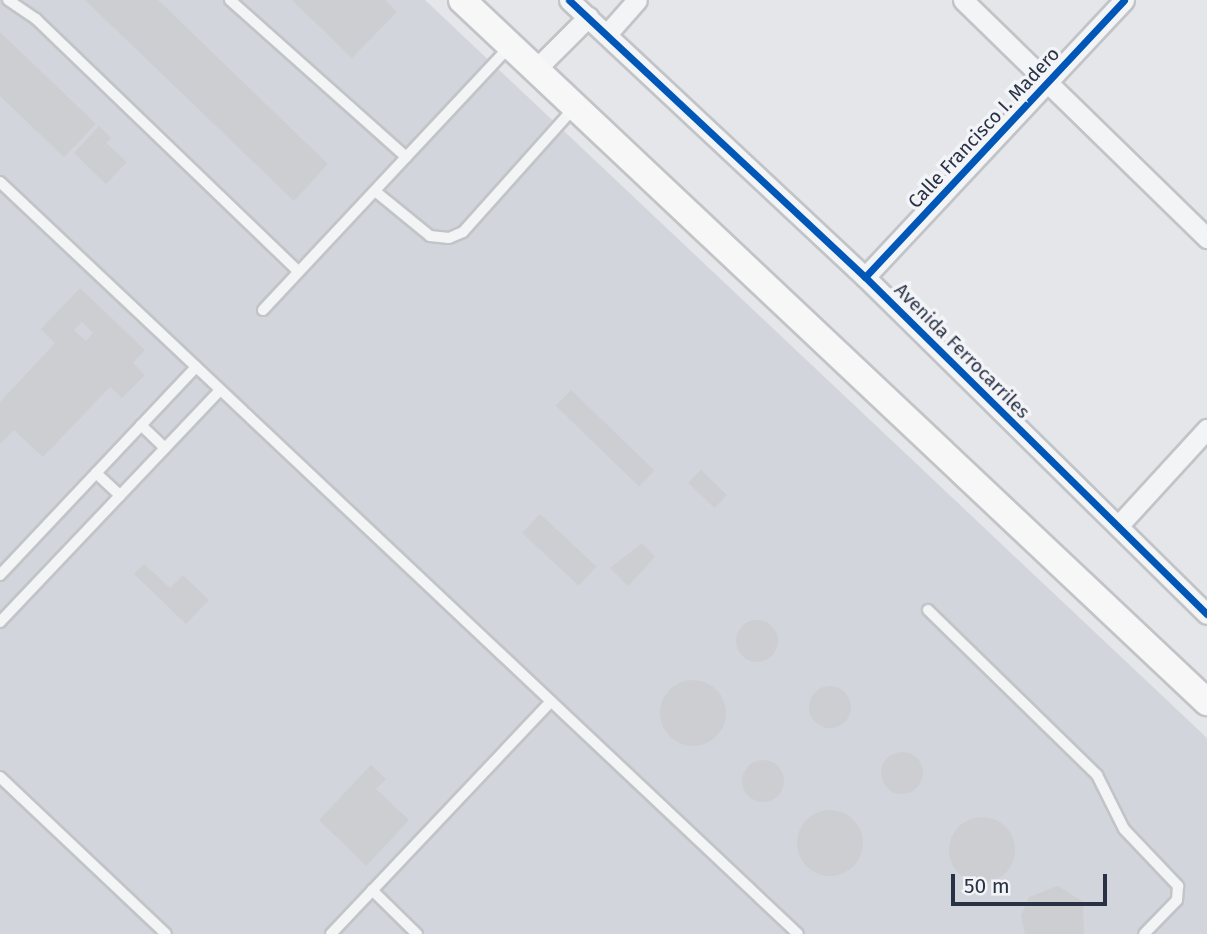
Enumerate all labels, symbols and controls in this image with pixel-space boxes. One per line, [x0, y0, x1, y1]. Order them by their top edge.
street label: Calle Francisco I. Madero [903, 43, 1065, 213]
street label: Avenida Ferrocarriles [890, 279, 1034, 423]
scale bar [955, 860, 1111, 904]
text: 50 m [964, 873, 1010, 899]

